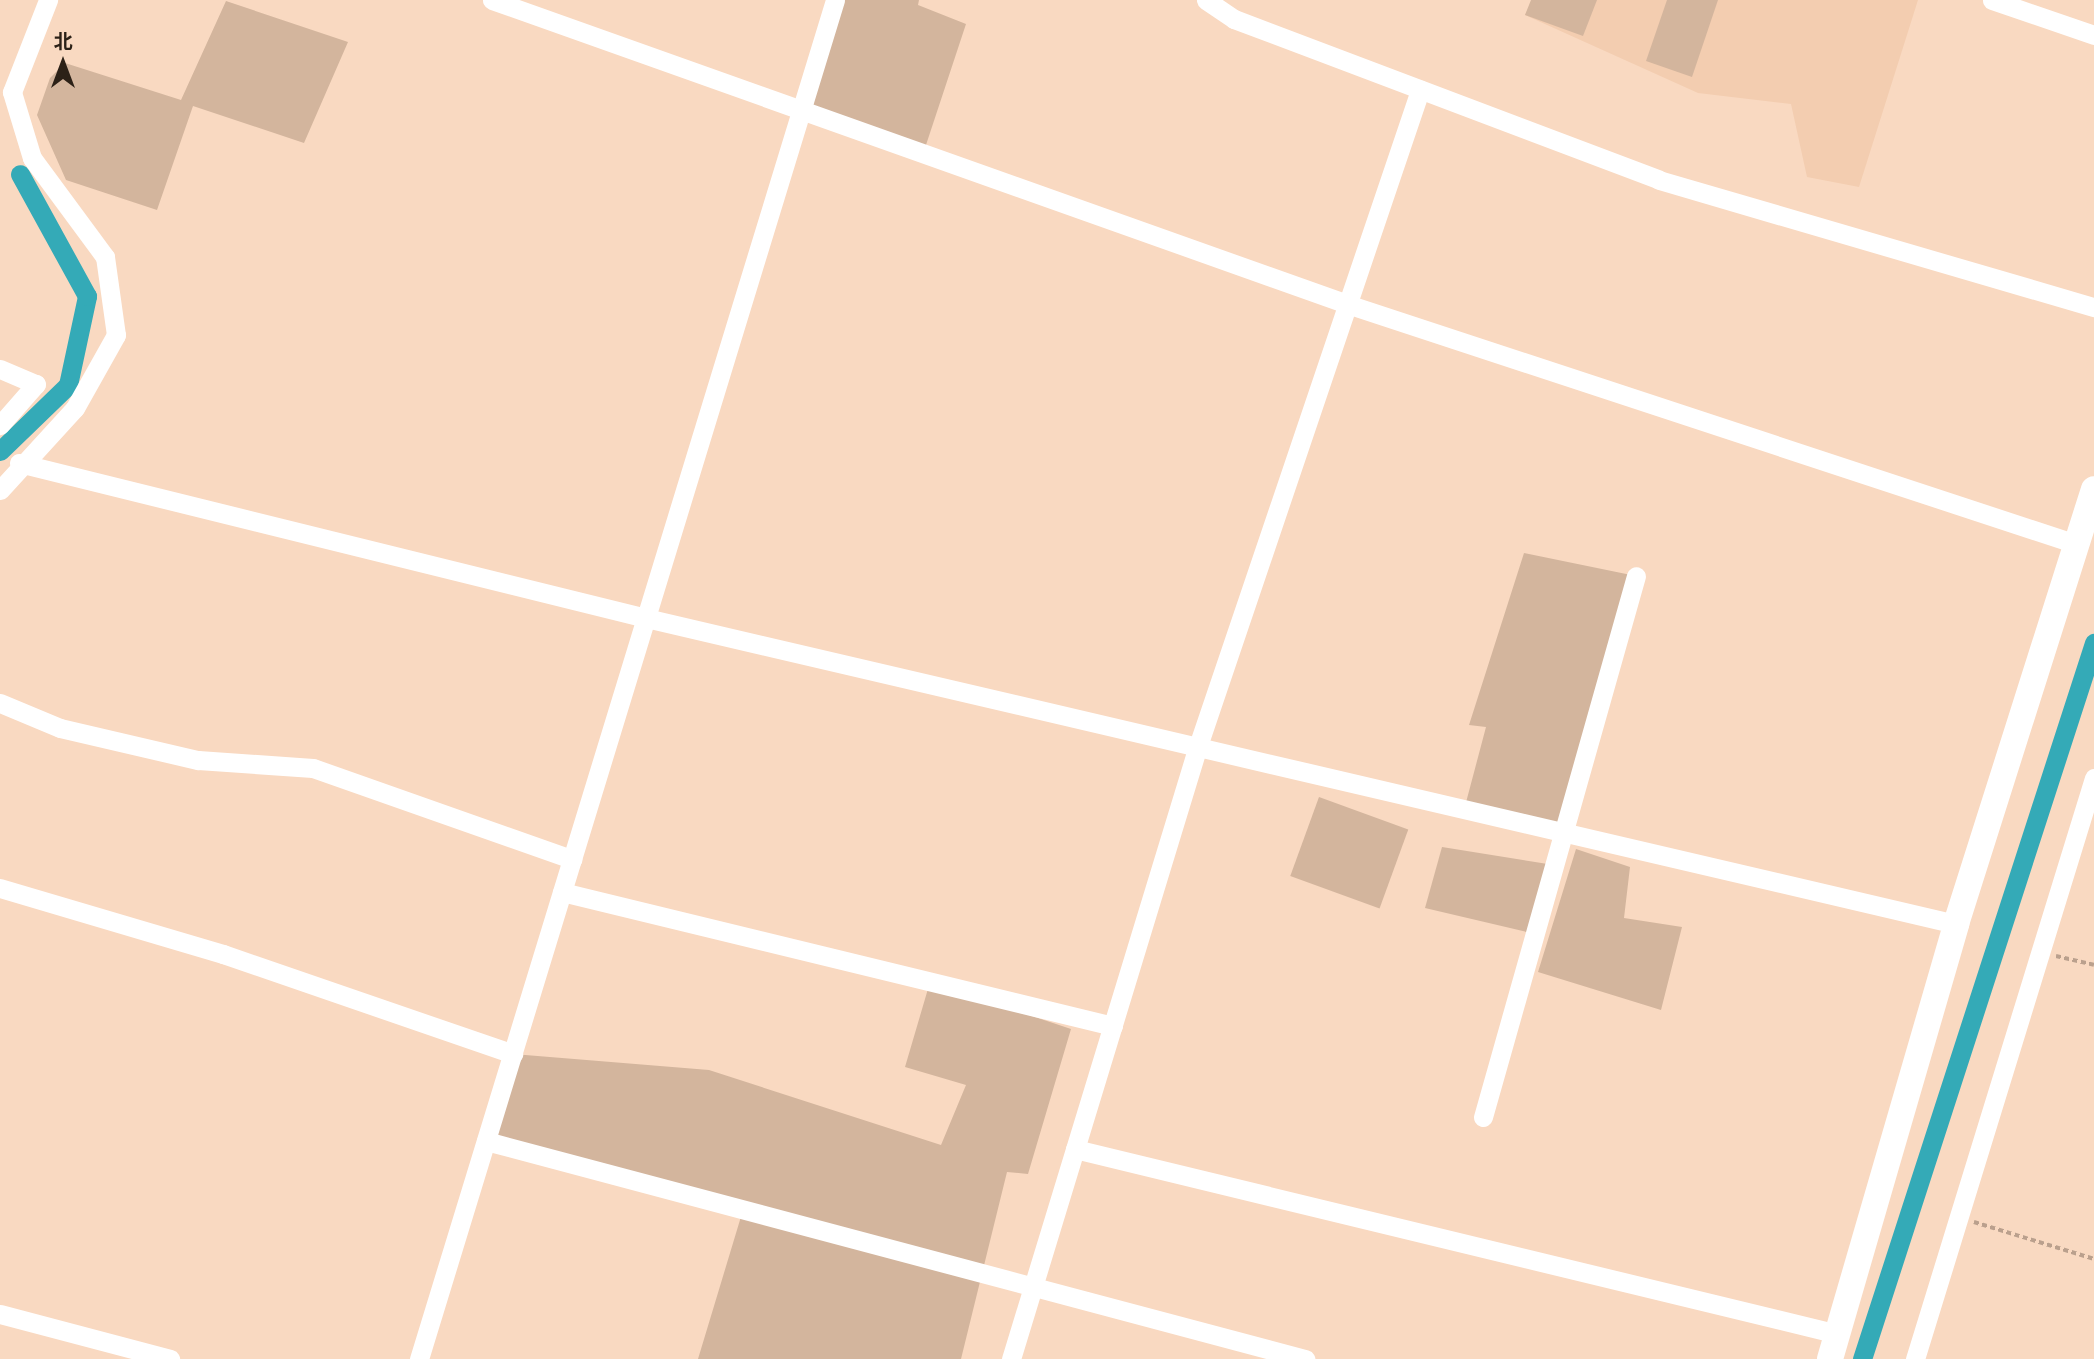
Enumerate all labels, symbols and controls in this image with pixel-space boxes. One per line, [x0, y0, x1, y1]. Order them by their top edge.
north arrow [28, 28, 98, 98]
text: 北 [53, 31, 73, 52]

